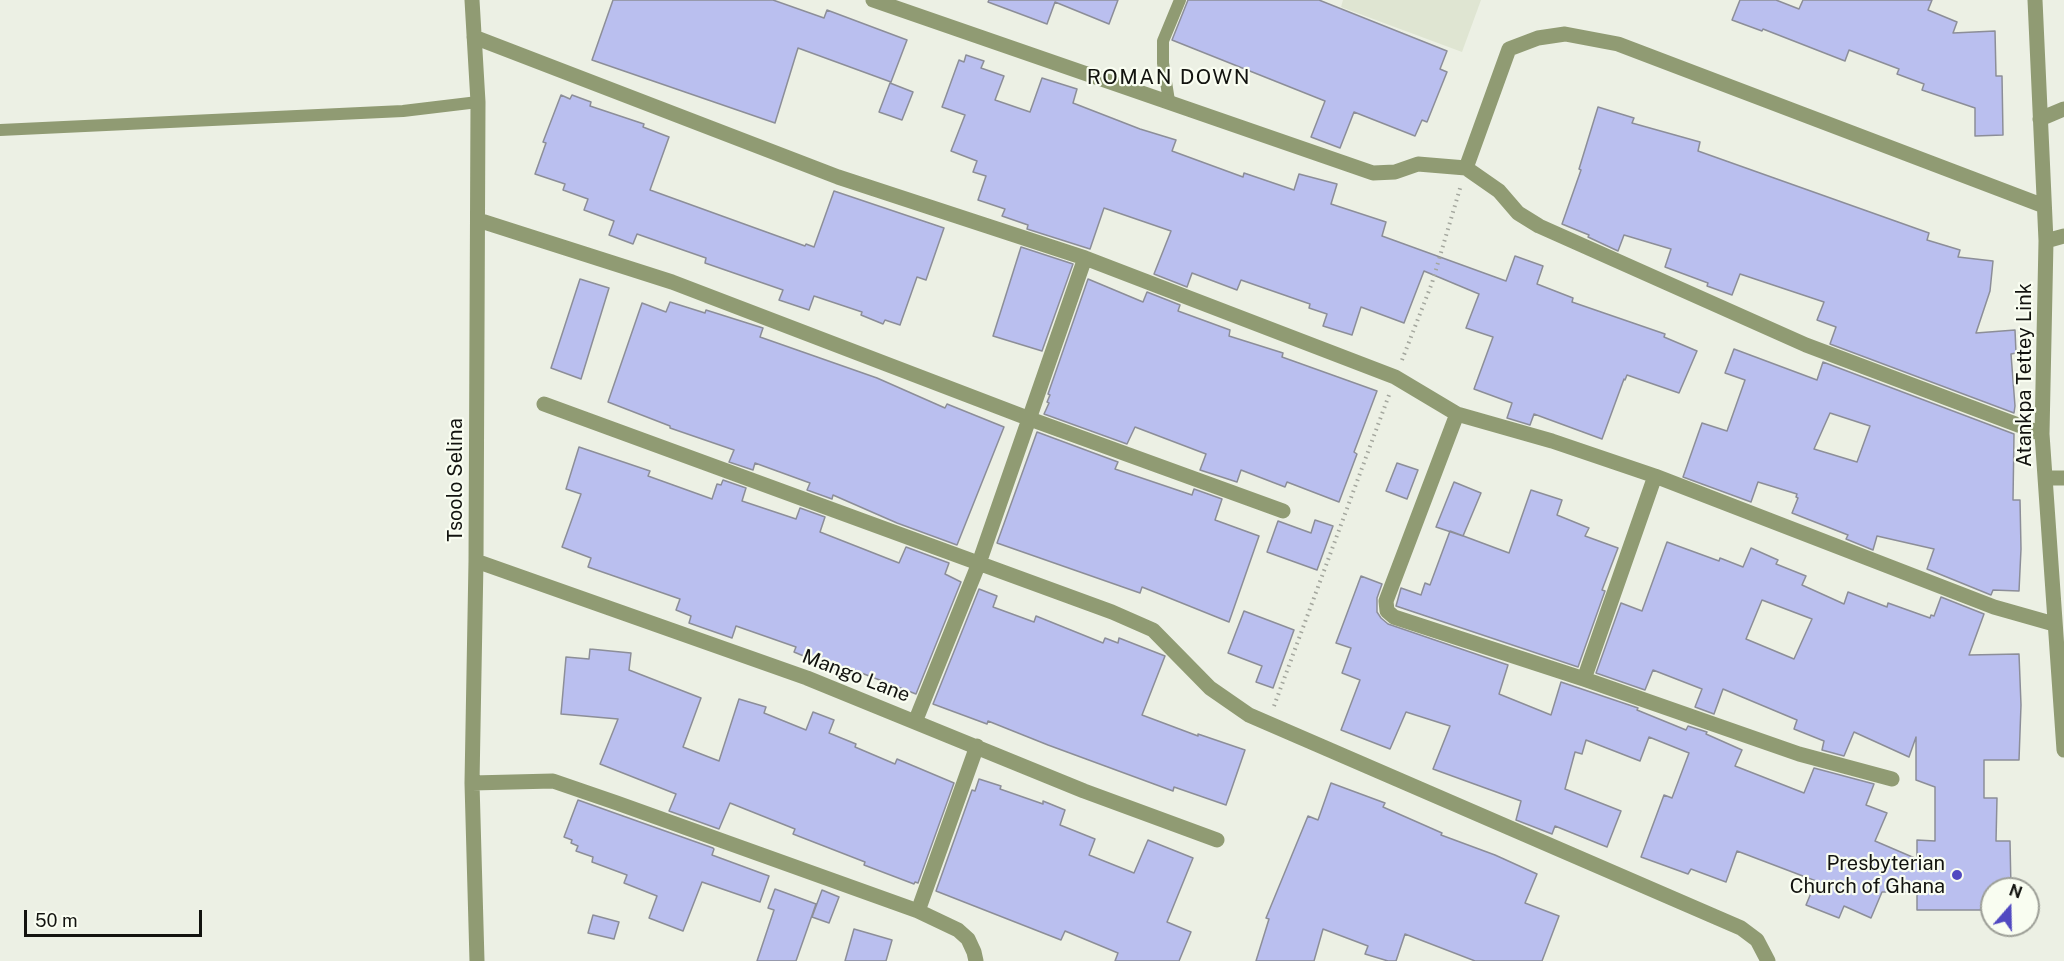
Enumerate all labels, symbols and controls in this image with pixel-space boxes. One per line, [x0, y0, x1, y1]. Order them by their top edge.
district label: ROMAN DOWN [1087, 65, 1251, 91]
street label: Atankpa Tettey Link [2013, 283, 2037, 467]
street label: Tsoolo Selina [444, 418, 468, 542]
street label: Mango Lane [799, 644, 913, 708]
place label: Presbyterian Church of Ghana [1790, 852, 1945, 899]
marker: Presbyterian Church of Ghana [1950, 868, 1964, 882]
north arrow [1980, 877, 2040, 937]
text: N [2007, 880, 2025, 903]
scale bar [27, 898, 206, 936]
text: 50 m [35, 910, 78, 931]

